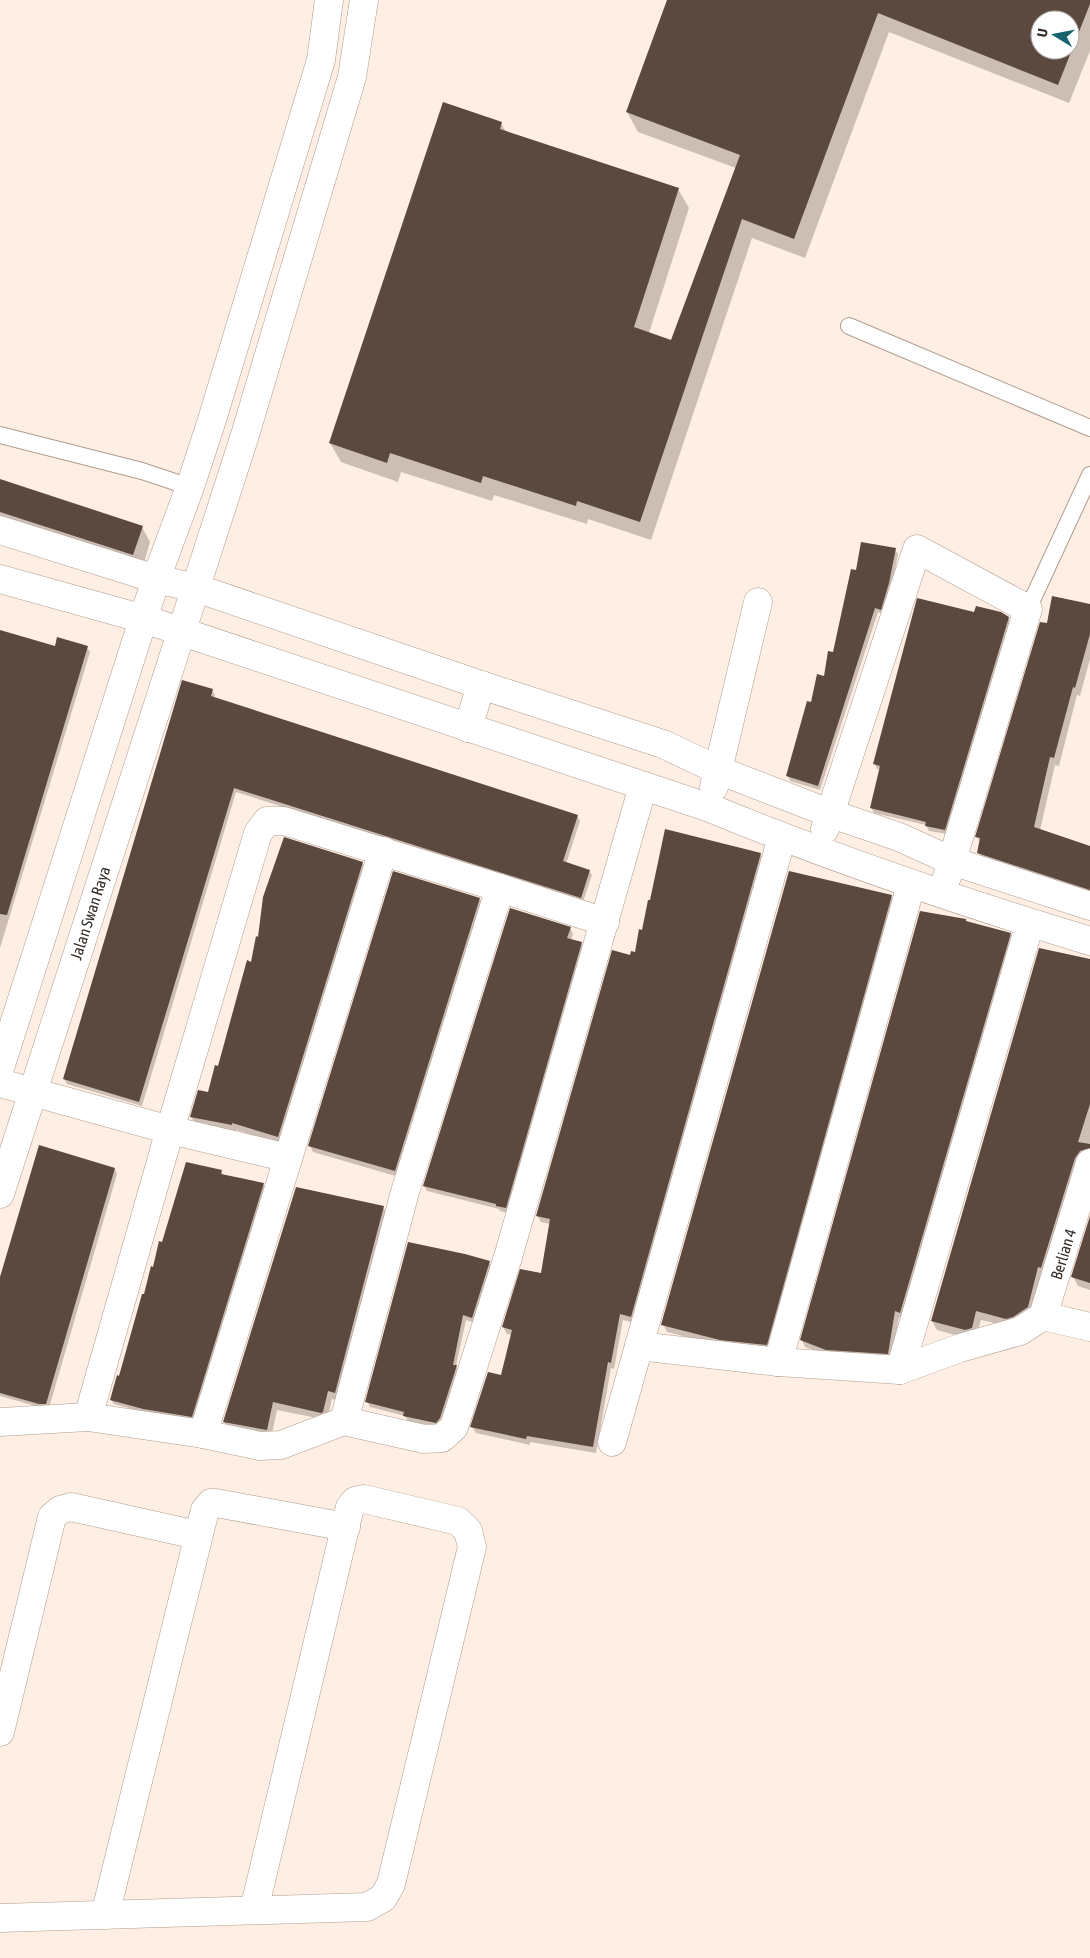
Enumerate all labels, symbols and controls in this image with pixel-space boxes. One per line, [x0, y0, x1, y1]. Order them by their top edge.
north arrow [1030, 10, 1080, 60]
text: U [1034, 27, 1051, 38]
street label: Jalan Swan Raya [66, 864, 114, 962]
street label: Berlian 4 [1047, 1226, 1079, 1282]

